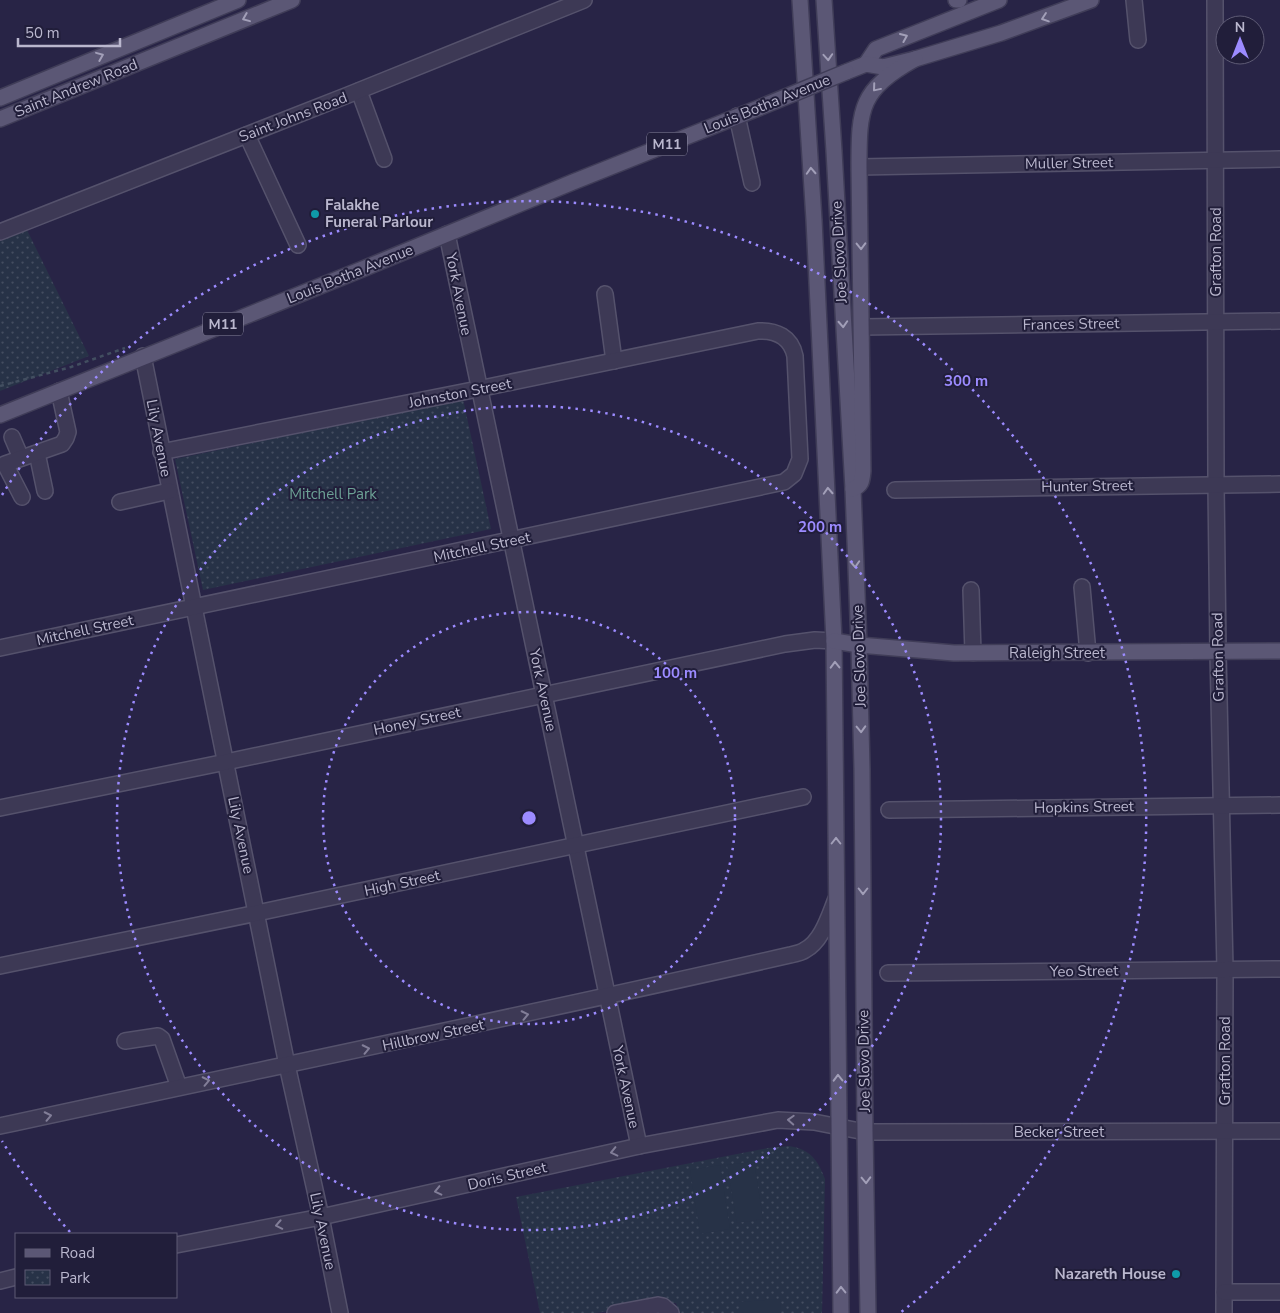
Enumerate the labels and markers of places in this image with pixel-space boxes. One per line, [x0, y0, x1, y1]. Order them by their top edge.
place label: Falakhe Funeral Parlour [325, 195, 433, 232]
marker: Falakhe Funeral Parlour [309, 208, 321, 220]
centre of rings [520, 809, 538, 827]
place label: Nazareth House [1055, 1264, 1166, 1284]
marker: Nazareth House [1170, 1268, 1182, 1280]

